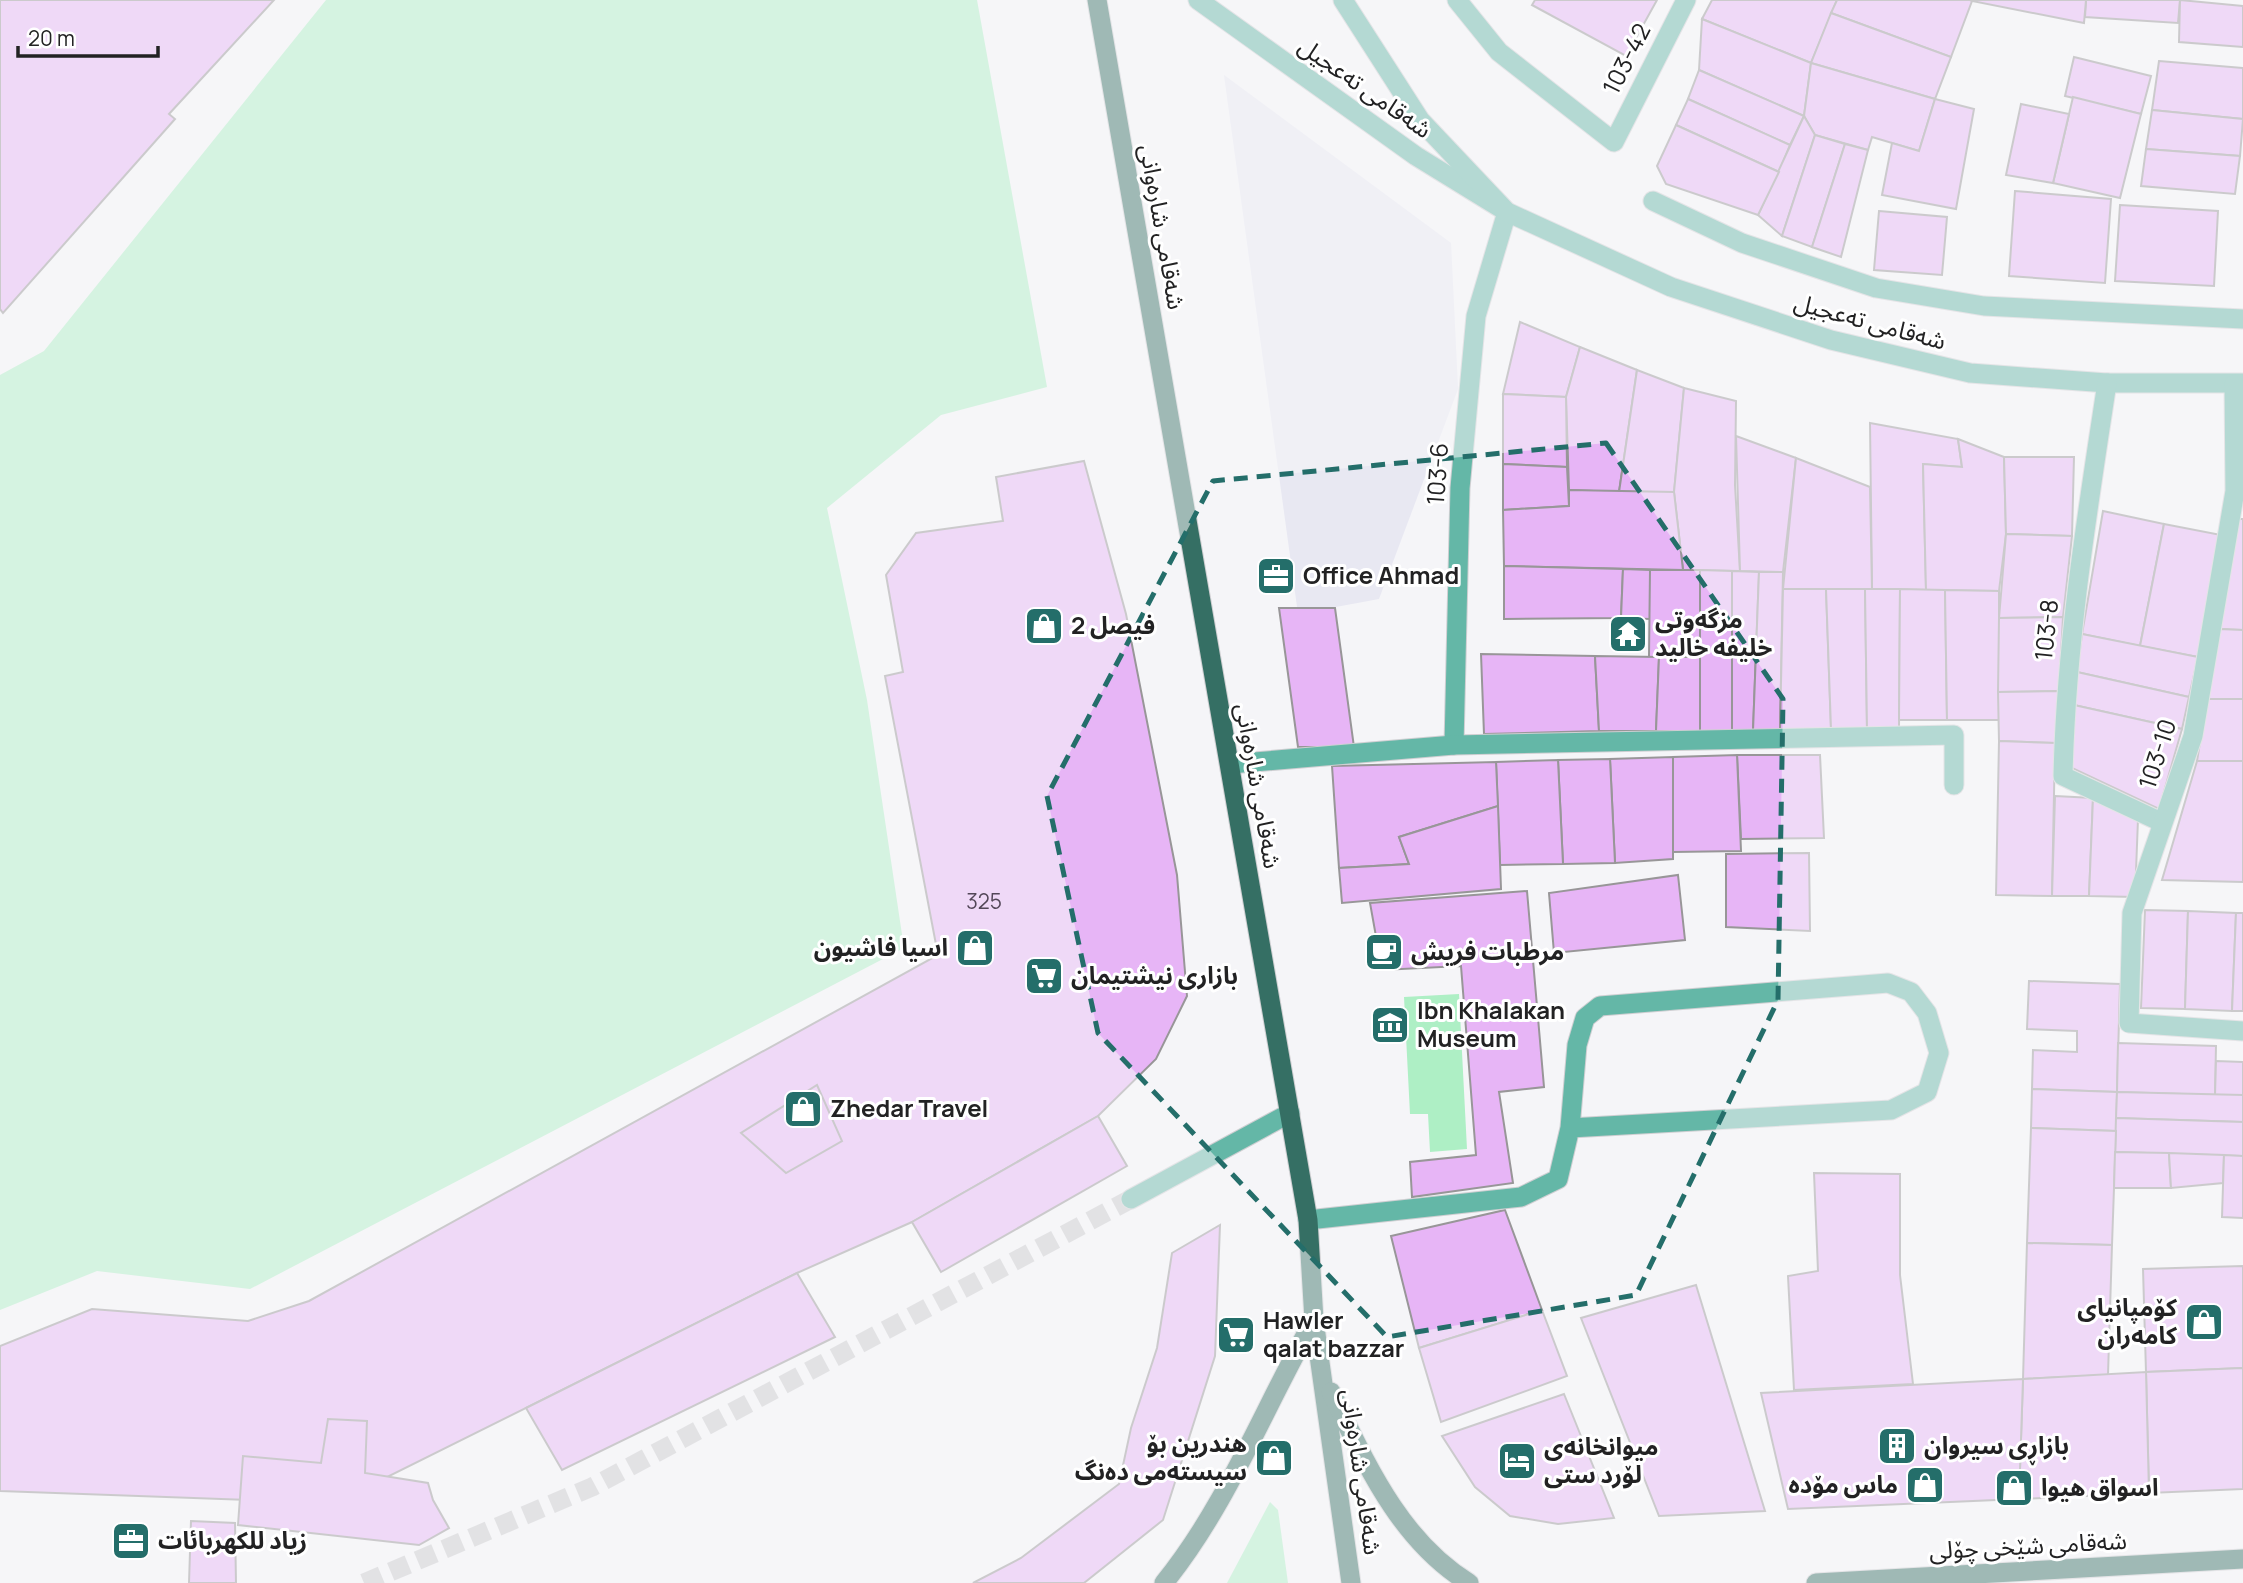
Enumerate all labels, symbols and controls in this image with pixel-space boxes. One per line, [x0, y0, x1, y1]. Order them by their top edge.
scale bar [18, 14, 158, 58]
street label: 103-42 [1594, 17, 1657, 99]
text: 20 m [28, 24, 75, 52]
street label: شەقامی تەعجیل [1293, 29, 1439, 145]
street label: شەقامی شارەوانی [1133, 142, 1194, 312]
street label: شەقامی تەعجیل [1791, 284, 1950, 357]
street label: 103-6 [1418, 442, 1455, 506]
office icon: Office Ahmad [1255, 555, 1297, 597]
place label: Office Ahmad [1303, 558, 1459, 591]
street label: 103-8 [2026, 598, 2065, 662]
place label: مزگه‌وتی خلیفه‌ خالید [1655, 602, 1772, 663]
shop icon: فيصل 2 [1023, 605, 1065, 647]
place label: فيصل 2 [1071, 608, 1155, 641]
temple icon: مزگه‌وتی خلیفه‌ خالید [1607, 613, 1649, 655]
street label: شەقامی شارەوانی [1229, 701, 1290, 871]
street label: 103-10 [2130, 715, 2183, 793]
house number: 325 [966, 887, 1002, 915]
shop icon: اسيا فاشيون [954, 927, 996, 969]
place label: اسيا فاشيون [814, 930, 948, 963]
cafe icon: مرطبات فريش [1363, 931, 1405, 973]
place label: مرطبات فريش [1411, 934, 1564, 967]
supermarket icon: بازاری نیشتیمان [1023, 955, 1065, 997]
place label: بازاری نیشتیمان [1071, 958, 1238, 991]
place label: Ibn Khalakan Museum [1417, 993, 1565, 1054]
museum icon: Ibn Khalakan Museum [1369, 1004, 1411, 1046]
shop icon: Zhedar Travel [782, 1088, 824, 1130]
place label: Zhedar Travel [830, 1091, 988, 1124]
place label: کۆمپانیای کامەران [2077, 1290, 2178, 1351]
shop icon: کۆمپانیای کامەران [2183, 1301, 2225, 1343]
place label: Hawler qalat bazzar [1263, 1303, 1404, 1364]
supermarket icon: Hawler qalat bazzar [1215, 1314, 1257, 1356]
street label: شەقامی شارەوانی [1335, 1387, 1390, 1557]
building icon: بازاڕی سیروان [1876, 1425, 1918, 1467]
place label: ھندرین بۆ سیستەمی دەنگ [1075, 1426, 1247, 1487]
place label: بازاڕی سیروان [1924, 1428, 2069, 1466]
place label: میوانخانەی لۆرد ستی [1544, 1429, 1659, 1490]
shop icon: ھندرین بۆ سیستەمی دەنگ [1253, 1437, 1295, 1479]
hotel icon: میوانخانەی لۆرد ستی [1496, 1440, 1538, 1482]
shop icon: ماس مۆدە [1904, 1464, 1946, 1506]
place label: ماس مۆدە [1788, 1467, 1898, 1500]
shop icon: اسواق هيوا [1993, 1467, 2035, 1509]
place label: اسواق هيوا [2041, 1470, 2159, 1503]
office icon: زياد للكهربائات [110, 1520, 152, 1562]
place label: زياد للكهربائات [158, 1523, 307, 1556]
street label: شەقامی شێخی چۆلی [1928, 1523, 2128, 1566]

